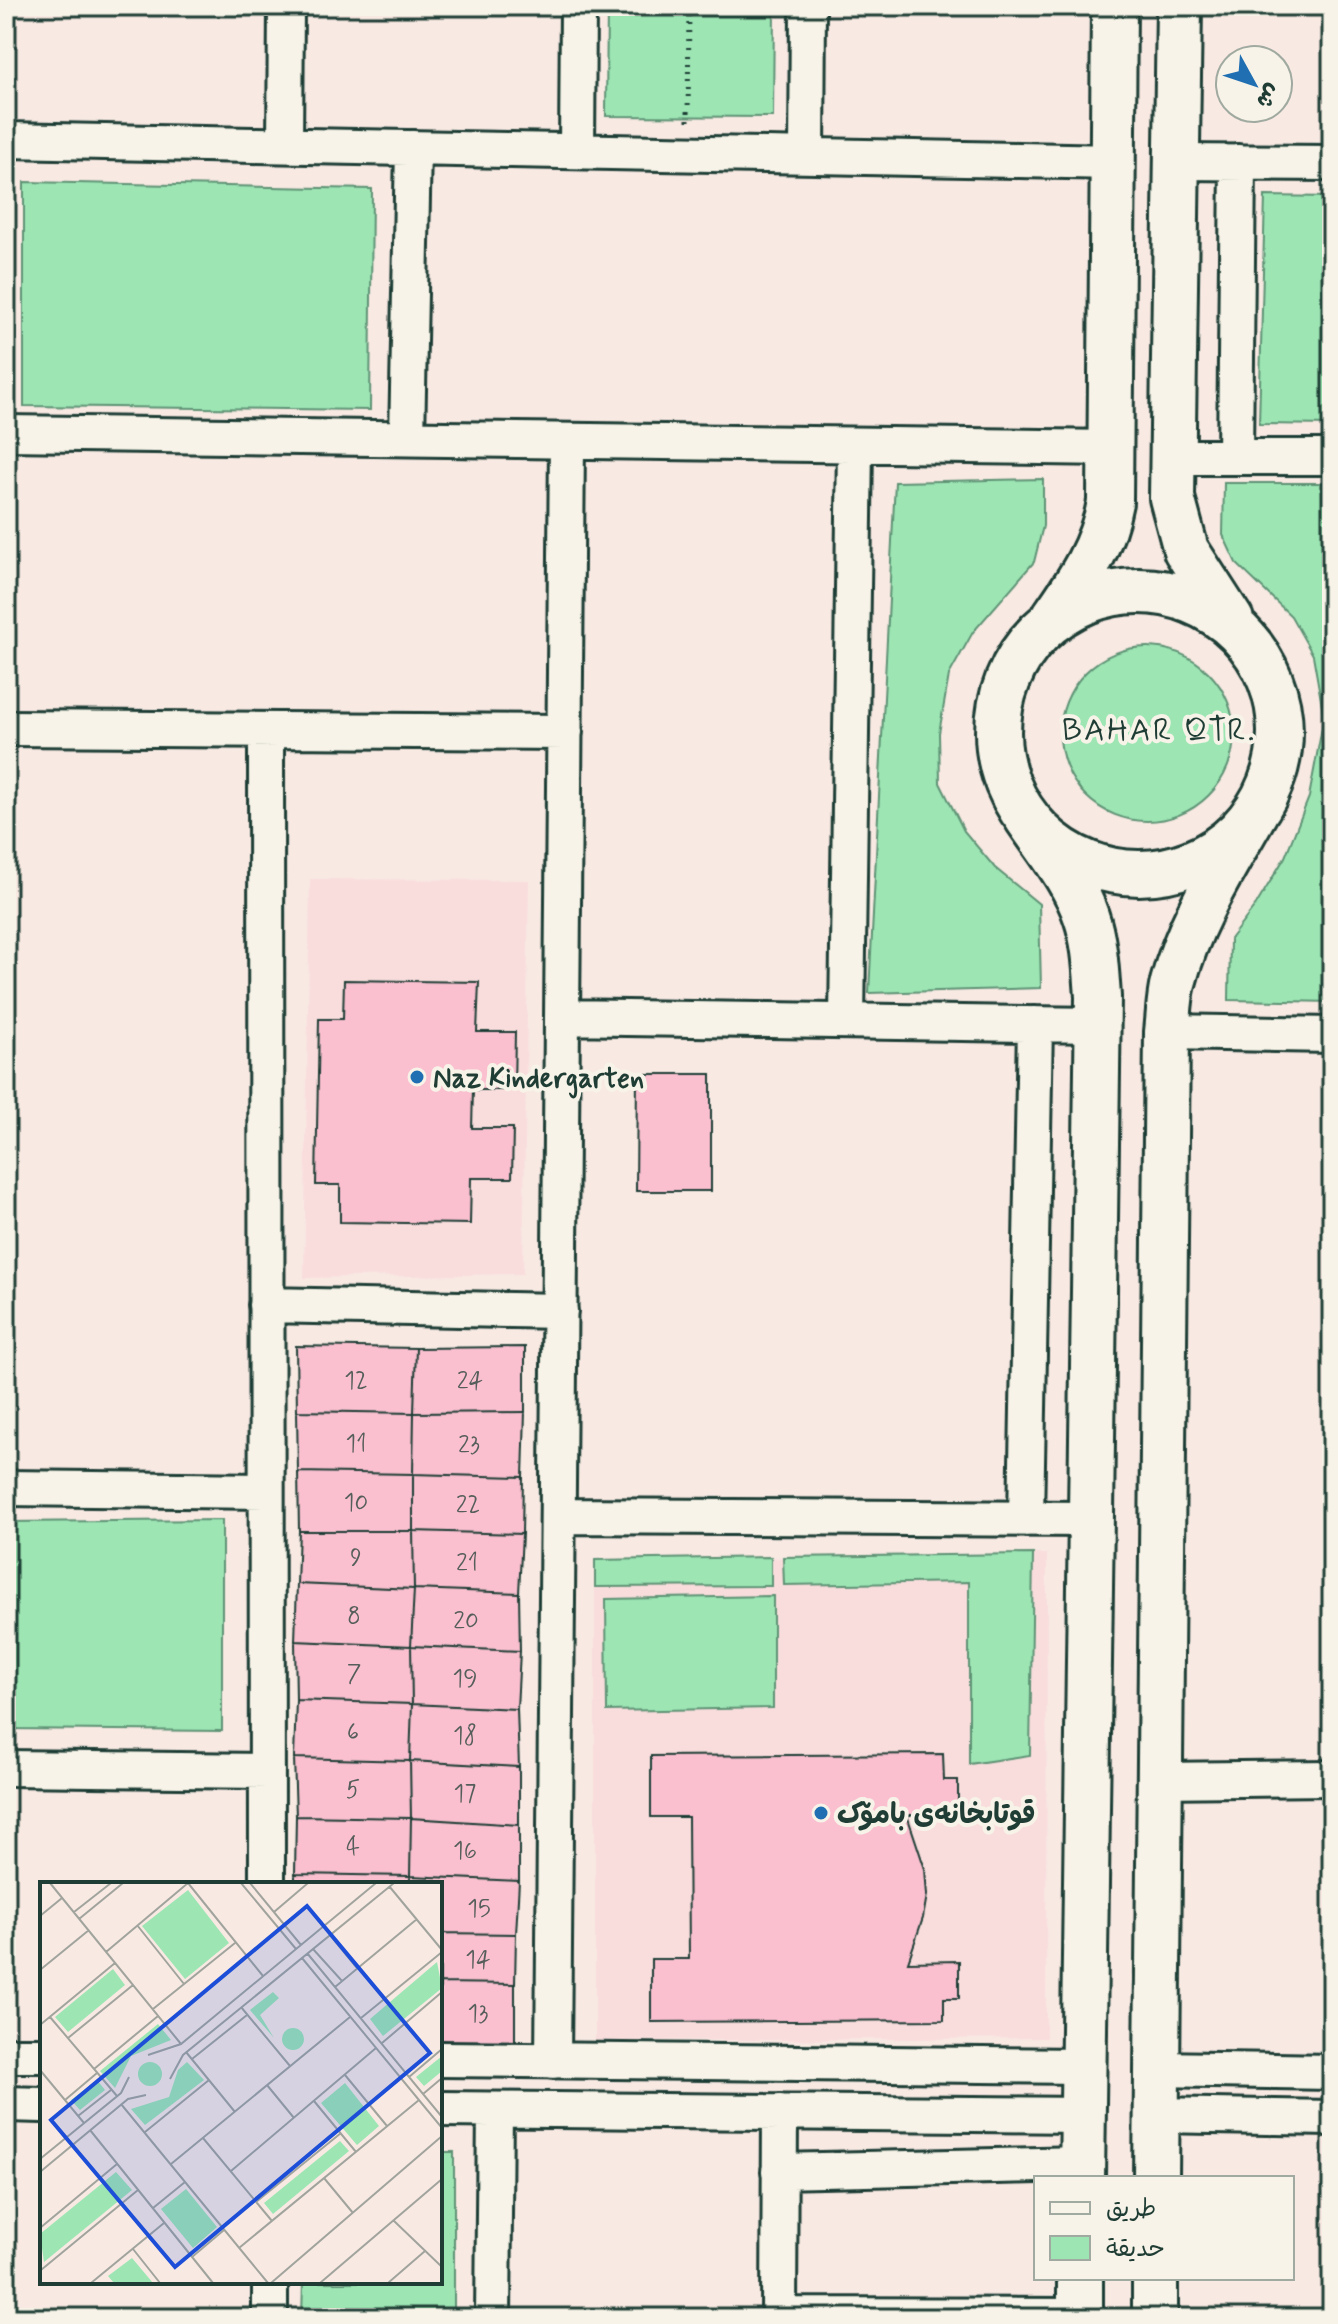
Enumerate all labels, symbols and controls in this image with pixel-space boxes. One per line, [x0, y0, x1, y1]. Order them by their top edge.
north arrow [1214, 44, 1294, 124]
text: ش [1249, 77, 1286, 114]
district label: BAHAR QTR. [1062, 710, 1256, 752]
place label: Naz Kindergarten [433, 1061, 644, 1099]
marker: Naz Kindergarten [408, 1068, 426, 1086]
house number: 12 [344, 1366, 368, 1397]
house number: 24 [457, 1366, 483, 1397]
house number: 11 [345, 1429, 367, 1460]
house number: 23 [458, 1430, 480, 1461]
house number: 10 [344, 1488, 368, 1519]
house number: 22 [456, 1490, 480, 1521]
house number: 9 [350, 1543, 362, 1574]
house number: 21 [456, 1548, 478, 1579]
house number: 8 [347, 1601, 361, 1632]
house number: 20 [453, 1606, 479, 1637]
house number: 7 [347, 1659, 361, 1690]
house number: 19 [452, 1664, 478, 1695]
house number: 6 [347, 1717, 359, 1748]
house number: 18 [453, 1721, 477, 1752]
house number: 5 [346, 1775, 360, 1806]
house number: 17 [454, 1779, 476, 1810]
place label: قوتابخانەی بامۆک [837, 1797, 1036, 1834]
marker: قوتابخانەی بامۆک [812, 1804, 830, 1822]
house number: 4 [346, 1832, 360, 1863]
house number: 16 [453, 1836, 477, 1867]
inset map [40, 1882, 442, 2284]
house number: 15 [467, 1894, 491, 1925]
house number: 14 [465, 1945, 491, 1976]
house number: 13 [468, 1999, 488, 2030]
legend [1034, 2176, 1294, 2280]
text: طريق [1106, 2194, 1156, 2225]
text: حديقة [1106, 2234, 1165, 2265]

